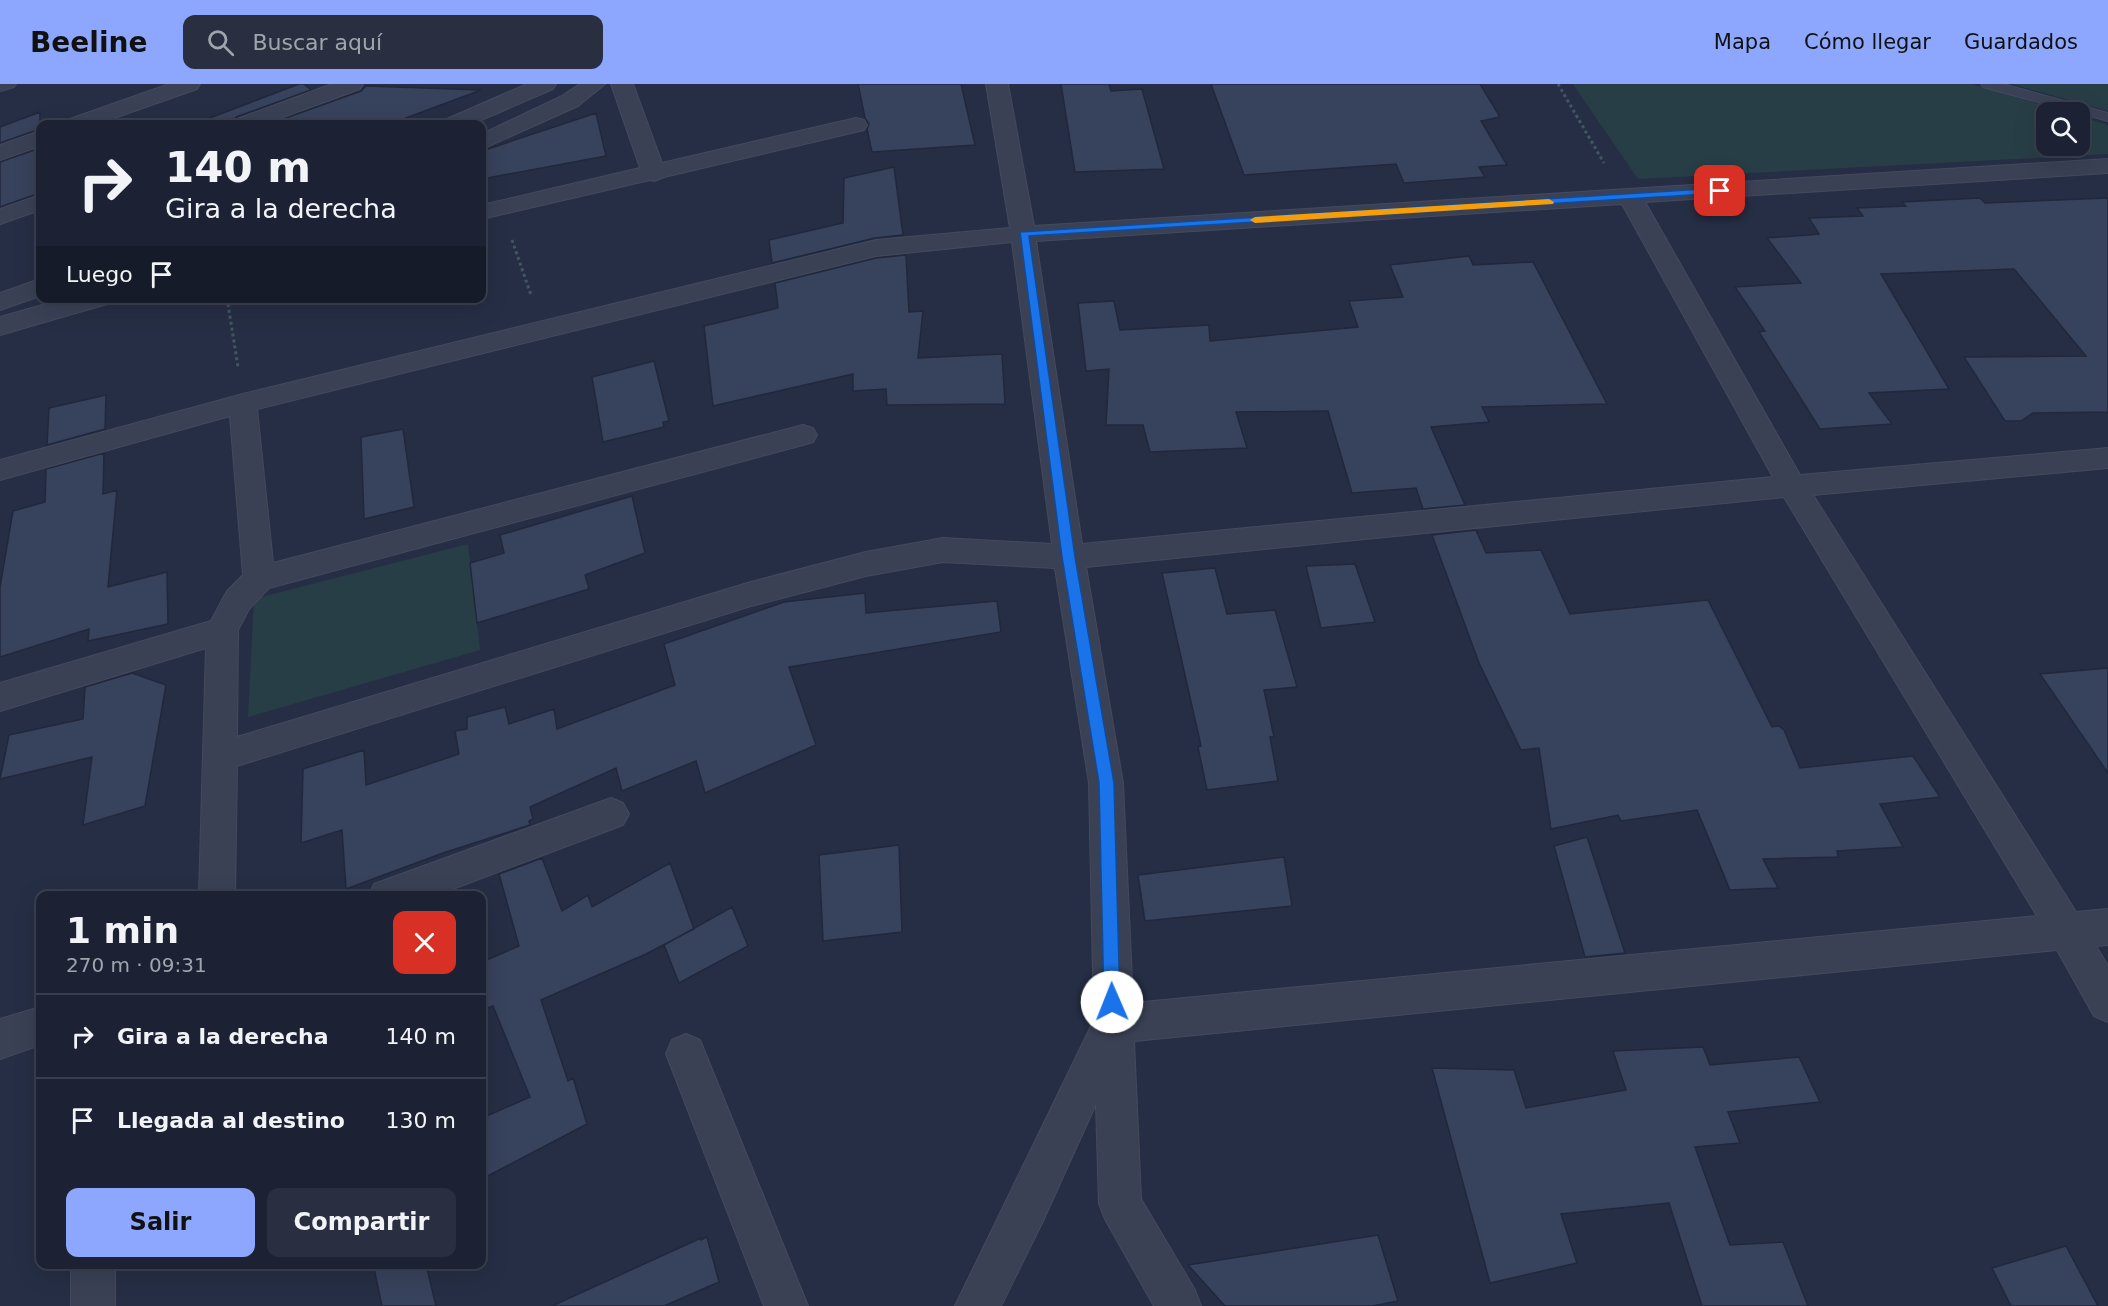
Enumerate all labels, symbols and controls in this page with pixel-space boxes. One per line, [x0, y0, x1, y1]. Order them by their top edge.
search box [183, 15, 603, 69]
text: Beeline [30, 26, 147, 59]
icon: search [204, 26, 237, 59]
text: Buscar aquí [252, 30, 382, 55]
text: Mapa [1714, 30, 1771, 54]
text: Cómo llegar [1804, 30, 1931, 54]
text: Guardados [1964, 30, 2078, 54]
map controls [2036, 102, 2090, 156]
button: search [2036, 102, 2090, 156]
text: 140 m [165, 143, 311, 192]
icon: right [66, 144, 144, 222]
pin [1694, 165, 1745, 216]
icon: arrive [1703, 174, 1736, 207]
text: Gira a la derecha [165, 193, 397, 224]
icon: arrive [145, 258, 178, 291]
text: Luego [66, 262, 133, 287]
text: 1 min [66, 910, 179, 951]
button: close [393, 911, 456, 974]
text: 270 m · 09:31 [66, 953, 207, 977]
position arrow [1080, 970, 1144, 1034]
icon: right [66, 1020, 99, 1053]
text: Gira a la derecha [117, 1024, 329, 1049]
text: 140 m [386, 1024, 456, 1049]
icon: arrive [66, 1104, 99, 1137]
text: Llegada al destino [117, 1108, 345, 1133]
text: 130 m [386, 1108, 456, 1133]
button: Salir [66, 1188, 255, 1257]
button: Compartir [267, 1188, 456, 1257]

